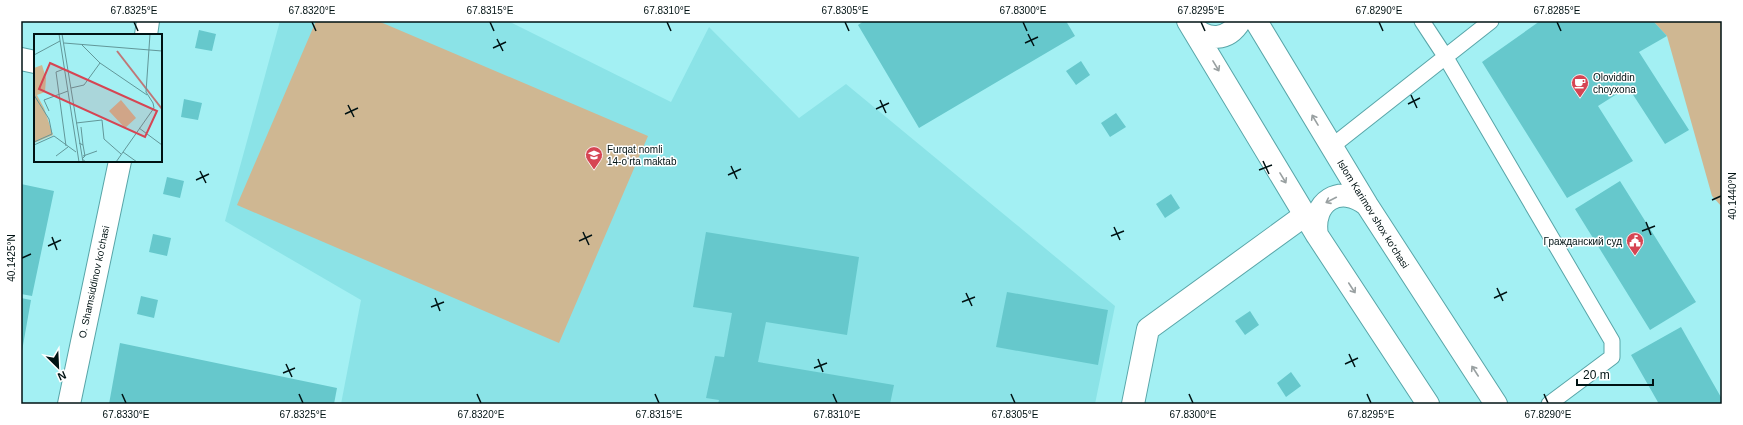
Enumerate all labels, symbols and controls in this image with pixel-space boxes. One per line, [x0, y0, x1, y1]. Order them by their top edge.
text: 67.8325°E [111, 5, 158, 16]
text: 67.8320°E [289, 5, 336, 16]
text: 67.8315°E [467, 5, 514, 16]
text: 67.8310°E [644, 5, 691, 16]
text: 67.8305°E [822, 5, 869, 16]
text: 67.8300°E [1000, 5, 1047, 16]
text: 67.8295°E [1178, 5, 1225, 16]
text: 67.8290°E [1356, 5, 1403, 16]
text: 67.8285°E [1534, 5, 1581, 16]
inset map [34, 34, 162, 162]
one-way arrow [1212, 60, 1220, 72]
place label: Oloviddin choyxona [1593, 72, 1636, 95]
cafe icon: Oloviddin choyxona [1570, 73, 1590, 98]
one-way arrow [1311, 115, 1319, 126]
place label: Furqat nomli 14-oʻrta maktab [607, 144, 677, 167]
school or university icon: Furqat nomli 14-oʻrta maktab [584, 145, 604, 170]
street label: Islom Karimov shox ko'chasi [1335, 158, 1411, 270]
one-way arrow [1279, 172, 1287, 184]
text: 40.1440°N [1727, 172, 1738, 220]
one-way arrow [1326, 197, 1338, 204]
street label: O. Shamsiddinov ko'chasi [77, 225, 111, 339]
public building icon: Гражданский суд [1625, 231, 1645, 256]
text: 40.1425°N [6, 234, 17, 282]
place label: Гражданский суд [1544, 236, 1622, 247]
one-way arrow [1348, 282, 1356, 293]
north arrow [38, 347, 78, 387]
scale bar [1577, 361, 1653, 387]
one-way arrow [1471, 366, 1479, 377]
text: 20 m [1583, 368, 1610, 382]
text: N [56, 369, 68, 383]
text: 67.8330°E [103, 409, 150, 420]
text: 67.8325°E [280, 409, 327, 420]
text: 67.8320°E [458, 409, 505, 420]
text: 67.8315°E [636, 409, 683, 420]
text: 67.8310°E [814, 409, 861, 420]
text: 67.8305°E [992, 409, 1039, 420]
text: 67.8300°E [1170, 409, 1217, 420]
text: 67.8295°E [1348, 409, 1395, 420]
text: 67.8290°E [1525, 409, 1572, 420]

